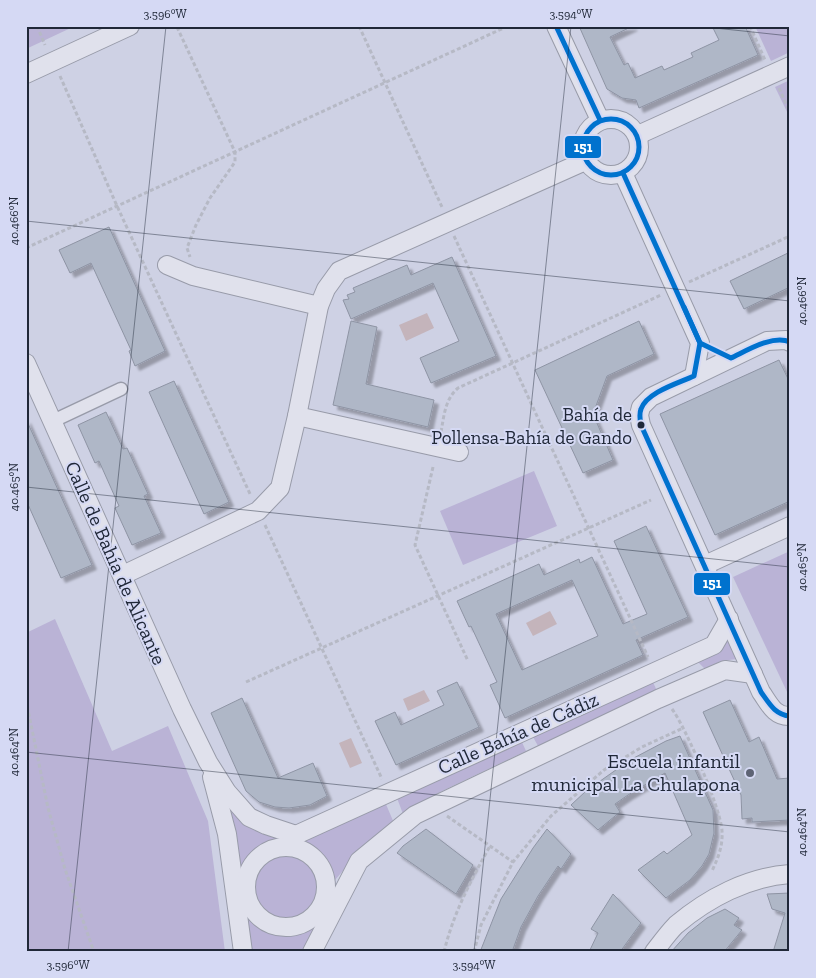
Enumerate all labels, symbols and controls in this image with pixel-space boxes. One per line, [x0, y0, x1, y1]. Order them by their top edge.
text: 3.596°W [143, 7, 187, 21]
text: 3.594°W [549, 7, 593, 21]
line badge: 151 [564, 135, 602, 159]
text: 151 [574, 139, 593, 156]
text: 40.466°N [7, 197, 21, 245]
text: 40.466°N [795, 277, 809, 325]
place label: Bahía de Pollensa-Bahía de Gando [431, 403, 632, 449]
marker: Bahía de Pollensa-Bahía de Gando [636, 420, 646, 430]
street label: Calle de Bahía de Alicante [60, 458, 172, 668]
text: 40.465°N [7, 463, 21, 511]
text: 40.465°N [795, 543, 809, 591]
line badge: 151 [693, 572, 731, 596]
text: 151 [703, 575, 722, 592]
street label: Calle Bahía de Cádiz [434, 687, 602, 779]
text: 40.464°N [7, 728, 21, 776]
place label: Escuela infantil municipal La Chulapona [531, 749, 740, 796]
marker: Escuela infantil municipal La Chulapona [744, 767, 756, 779]
text: 40.464°N [795, 808, 809, 856]
text: 3.596°W [46, 958, 90, 972]
text: 3.594°W [452, 958, 496, 972]

